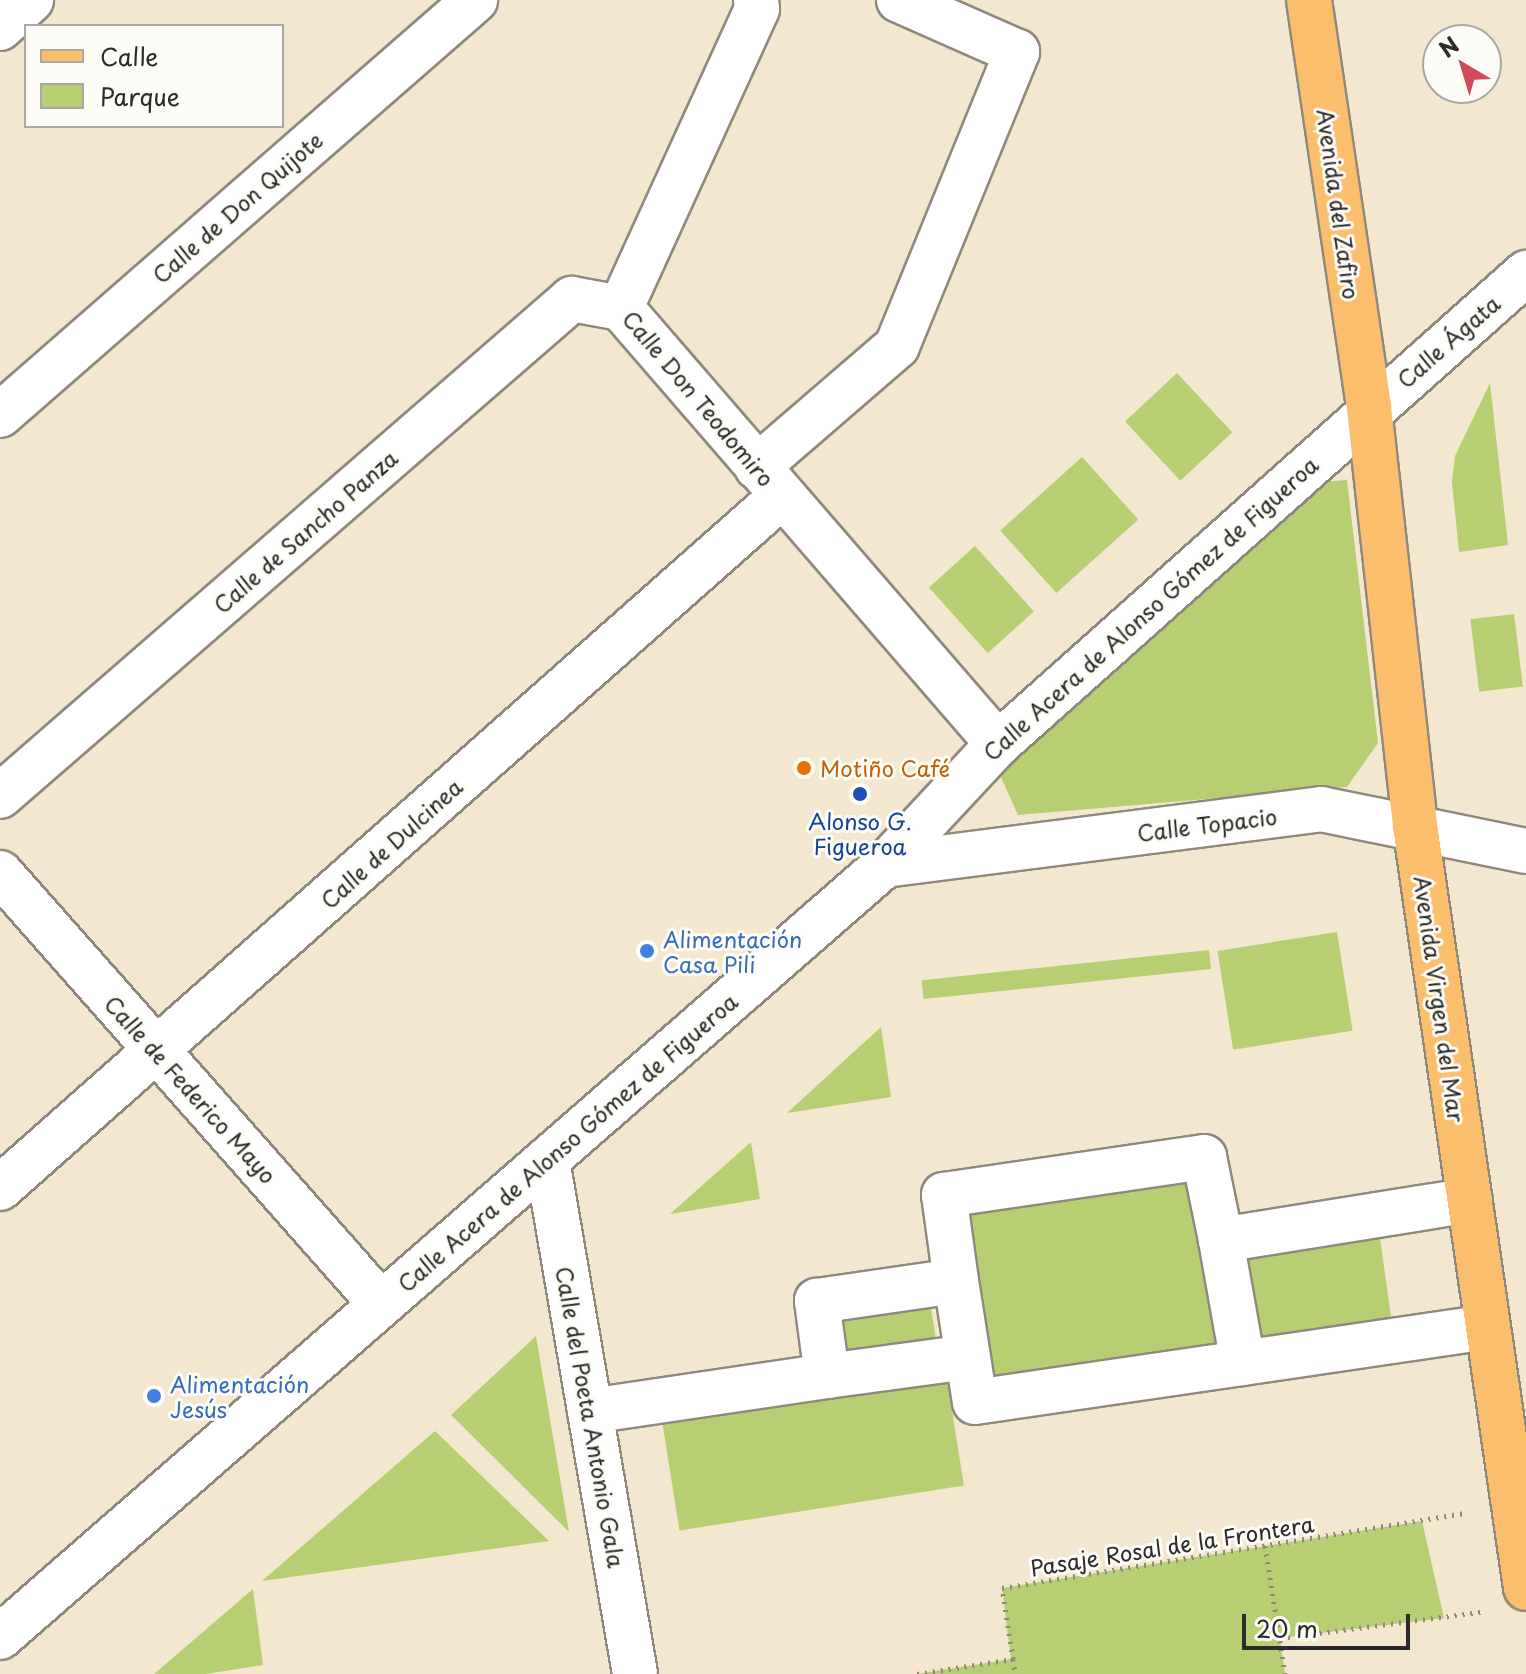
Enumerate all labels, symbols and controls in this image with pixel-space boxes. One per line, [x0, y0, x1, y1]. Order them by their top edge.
legend [24, 24, 284, 128]
north arrow [1422, 24, 1502, 104]
text: N [1431, 28, 1465, 65]
text: Calle [100, 38, 158, 74]
text: Parque [100, 78, 180, 114]
street label: Avenida del Zafiro [1313, 107, 1365, 301]
street label: Calle de Don Quijote [146, 126, 328, 288]
street label: Calle Ágata [1391, 289, 1505, 393]
street label: Calle Don Teodomiro [618, 305, 780, 491]
street label: Calle de Sancho Panza [206, 442, 404, 620]
street label: Calle Acera de Alonso Gómez de Figueroa [976, 450, 1324, 766]
place label: Motiño Café [820, 755, 951, 781]
marker: Motiño Café [795, 759, 813, 777]
street label: Calle de Dulcinea [314, 771, 468, 915]
marker: Alonso G. Figueroa [851, 785, 869, 803]
street label: Calle Topacio [1135, 802, 1279, 846]
place label: Alonso G. Figueroa [809, 807, 911, 858]
street label: Avenida Virgen del Mar [1410, 875, 1470, 1123]
place label: Alimentación Casa Pili [663, 925, 802, 976]
marker: Alimentación Casa Pili [638, 942, 656, 960]
street label: Calle Acera de Alonso Gómez de Figueroa [391, 986, 743, 1298]
street label: Calle de Federico Mayo [99, 989, 283, 1189]
street label: Calle del Poeta Antonio Gala [551, 1264, 631, 1570]
place label: Alimentación Jesús [170, 1370, 309, 1422]
marker: Alimentación Jesús [145, 1387, 163, 1405]
street label: Pasaje Rosal de la Frontera [1028, 1509, 1316, 1581]
scale bar [1246, 1598, 1414, 1648]
text: 20 m [1256, 1610, 1318, 1646]

